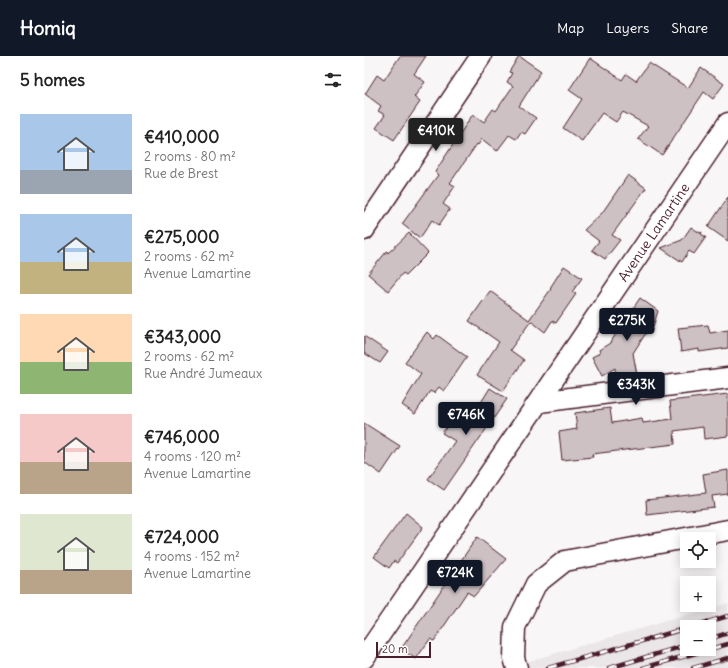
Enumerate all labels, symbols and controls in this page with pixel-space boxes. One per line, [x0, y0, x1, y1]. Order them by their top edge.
text: Homiq [20, 16, 76, 40]
text: Map [557, 19, 584, 37]
text: Layers [606, 19, 649, 37]
text: Share [671, 19, 708, 37]
text: 5 homes [20, 69, 85, 91]
icon: filters [322, 69, 344, 91]
pin: €410K [408, 118, 464, 152]
text: €410K [417, 122, 455, 139]
text: €410,000 [144, 126, 219, 148]
icon: home [52, 130, 100, 178]
text: 2 rooms · 80 m² [144, 148, 236, 165]
text: Rue de Brest [144, 165, 218, 182]
street label: Avenue Lamartine [614, 179, 694, 285]
text: €275,000 [144, 226, 219, 248]
icon: home [52, 230, 100, 278]
text: 2 rooms · 62 m² [144, 248, 234, 265]
text: Avenue Lamartine [144, 265, 251, 282]
pin: €275K [599, 308, 655, 342]
text: €275K [608, 312, 646, 329]
text: €343,000 [144, 326, 221, 348]
icon: home [52, 330, 100, 378]
text: 2 rooms · 62 m² [144, 348, 234, 365]
text: Rue André Jumeaux [144, 365, 262, 382]
pin: €343K [608, 372, 664, 406]
text: €343K [617, 376, 655, 393]
pin: €746K [438, 402, 494, 436]
text: €746K [447, 406, 485, 423]
text: €746,000 [144, 426, 220, 448]
icon: home [52, 430, 100, 478]
text: 4 rooms · 120 m² [144, 448, 241, 465]
text: Avenue Lamartine [144, 465, 251, 482]
text: €724,000 [144, 526, 219, 548]
icon: home [52, 530, 100, 578]
map controls [680, 532, 716, 656]
button: locate [680, 532, 716, 568]
text: 4 rooms · 152 m² [144, 548, 240, 565]
pin: €724K [427, 560, 483, 594]
text: €724K [436, 564, 474, 581]
text: Avenue Lamartine [144, 565, 251, 582]
button: + [680, 576, 716, 612]
button: − [680, 620, 716, 656]
scale bar [376, 640, 431, 659]
text: 20 m [382, 642, 408, 656]

